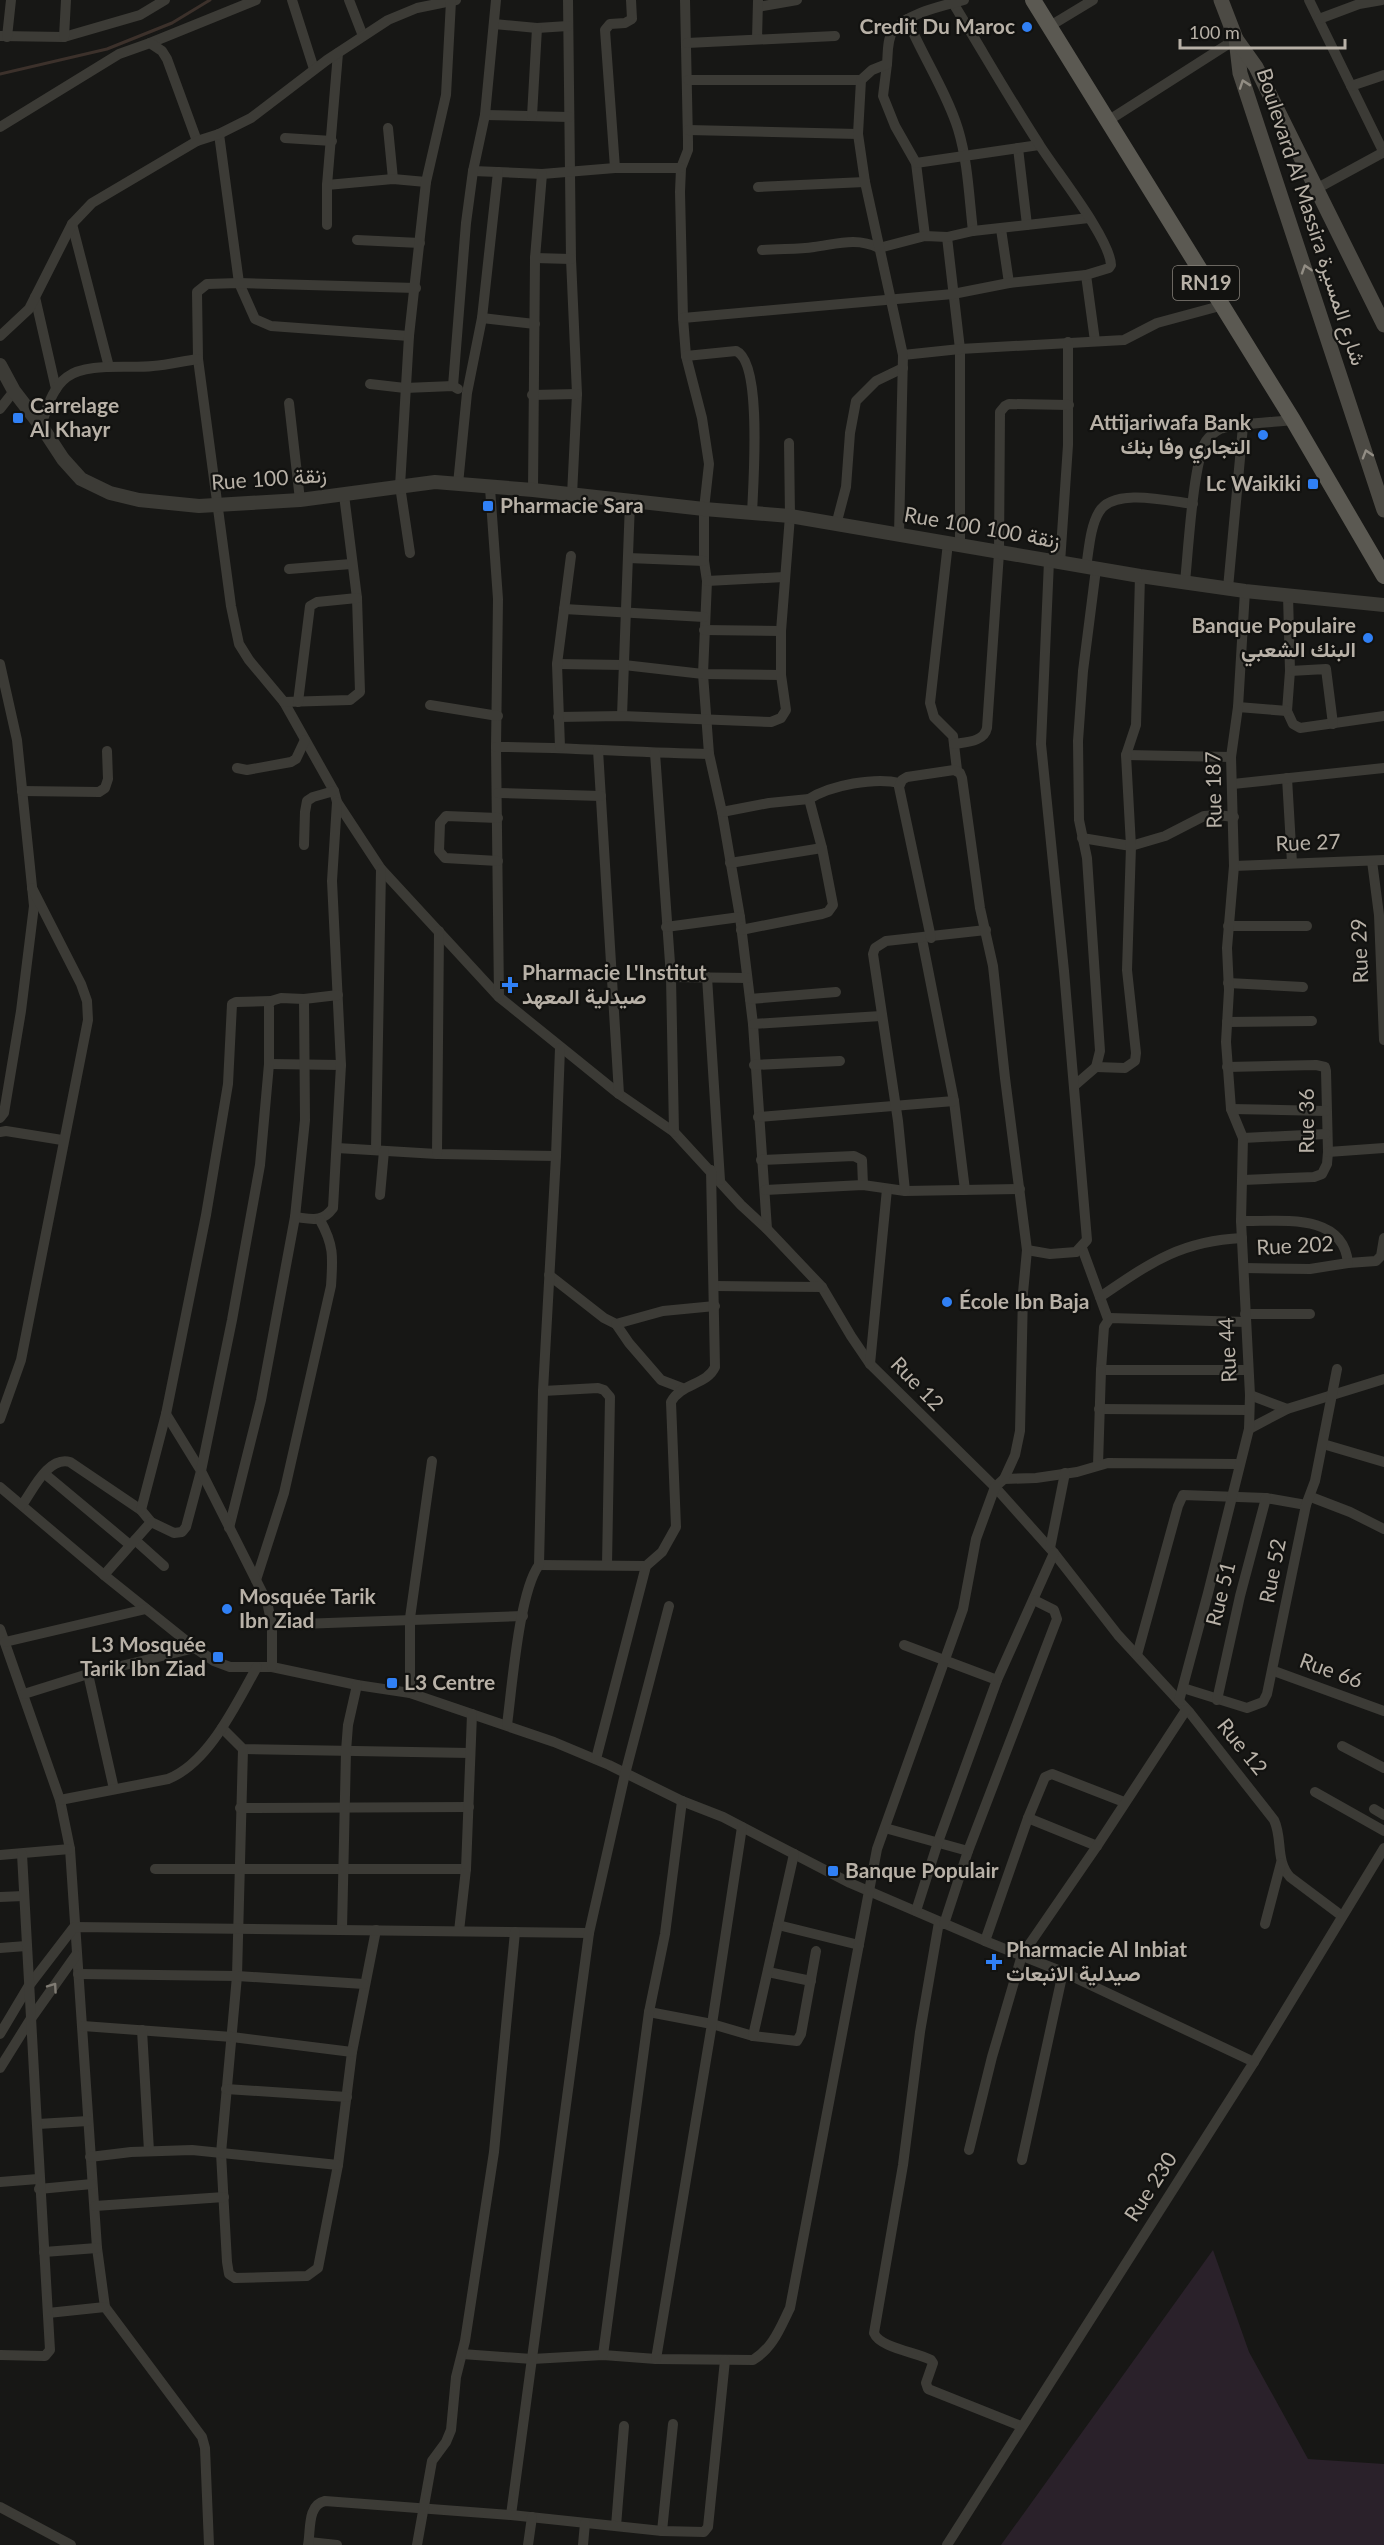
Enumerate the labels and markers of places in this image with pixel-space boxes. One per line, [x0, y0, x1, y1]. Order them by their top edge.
place label: Credit Du Maroc [860, 13, 1015, 38]
marker: Credit Du Maroc [1020, 20, 1034, 34]
place label: Carrelage Al Khayr [29, 392, 119, 441]
place label: Attijariwafa Bank التجاري وفا بنك [1089, 409, 1252, 464]
marker: Carrelage Al Khayr [11, 411, 25, 425]
marker: Attijariwafa Bank التجاري وفا بنك [1256, 428, 1270, 442]
place label: Lc Waikiki [1206, 470, 1301, 495]
marker: Lc Waikiki [1306, 477, 1320, 491]
place label: Pharmacie Sara [500, 492, 644, 517]
marker: Pharmacie Sara [481, 499, 495, 513]
place label: Banque Populaire البنك الشعبي [1191, 612, 1356, 667]
marker: Banque Populaire البنك الشعبي [1361, 631, 1375, 645]
place label: Pharmacie L'Institut صيدلية المعهد [522, 959, 707, 1010]
marker: Pharmacie L'Institut صيدلية المعهد [503, 978, 517, 992]
place label: École Ibn Baja [959, 1288, 1089, 1313]
marker: École Ibn Baja [940, 1295, 954, 1309]
place label: Mosquée Tarik Ibn Ziad [239, 1583, 377, 1632]
marker: Mosquée Tarik Ibn Ziad [220, 1602, 234, 1616]
place label: L3 Mosquée Tarik Ibn Ziad [80, 1631, 206, 1680]
marker: L3 Mosquée Tarik Ibn Ziad [211, 1650, 225, 1664]
place label: L3 Centre [404, 1669, 495, 1694]
marker: L3 Centre [385, 1676, 399, 1690]
place label: Banque Populair [845, 1857, 999, 1882]
marker: Banque Populair [826, 1864, 840, 1878]
place label: Pharmacie Al Inbiat صيدلية الانبعات [1006, 1936, 1187, 1986]
marker: Pharmacie Al Inbiat صيدلية الانبعات [987, 1955, 1001, 1969]

